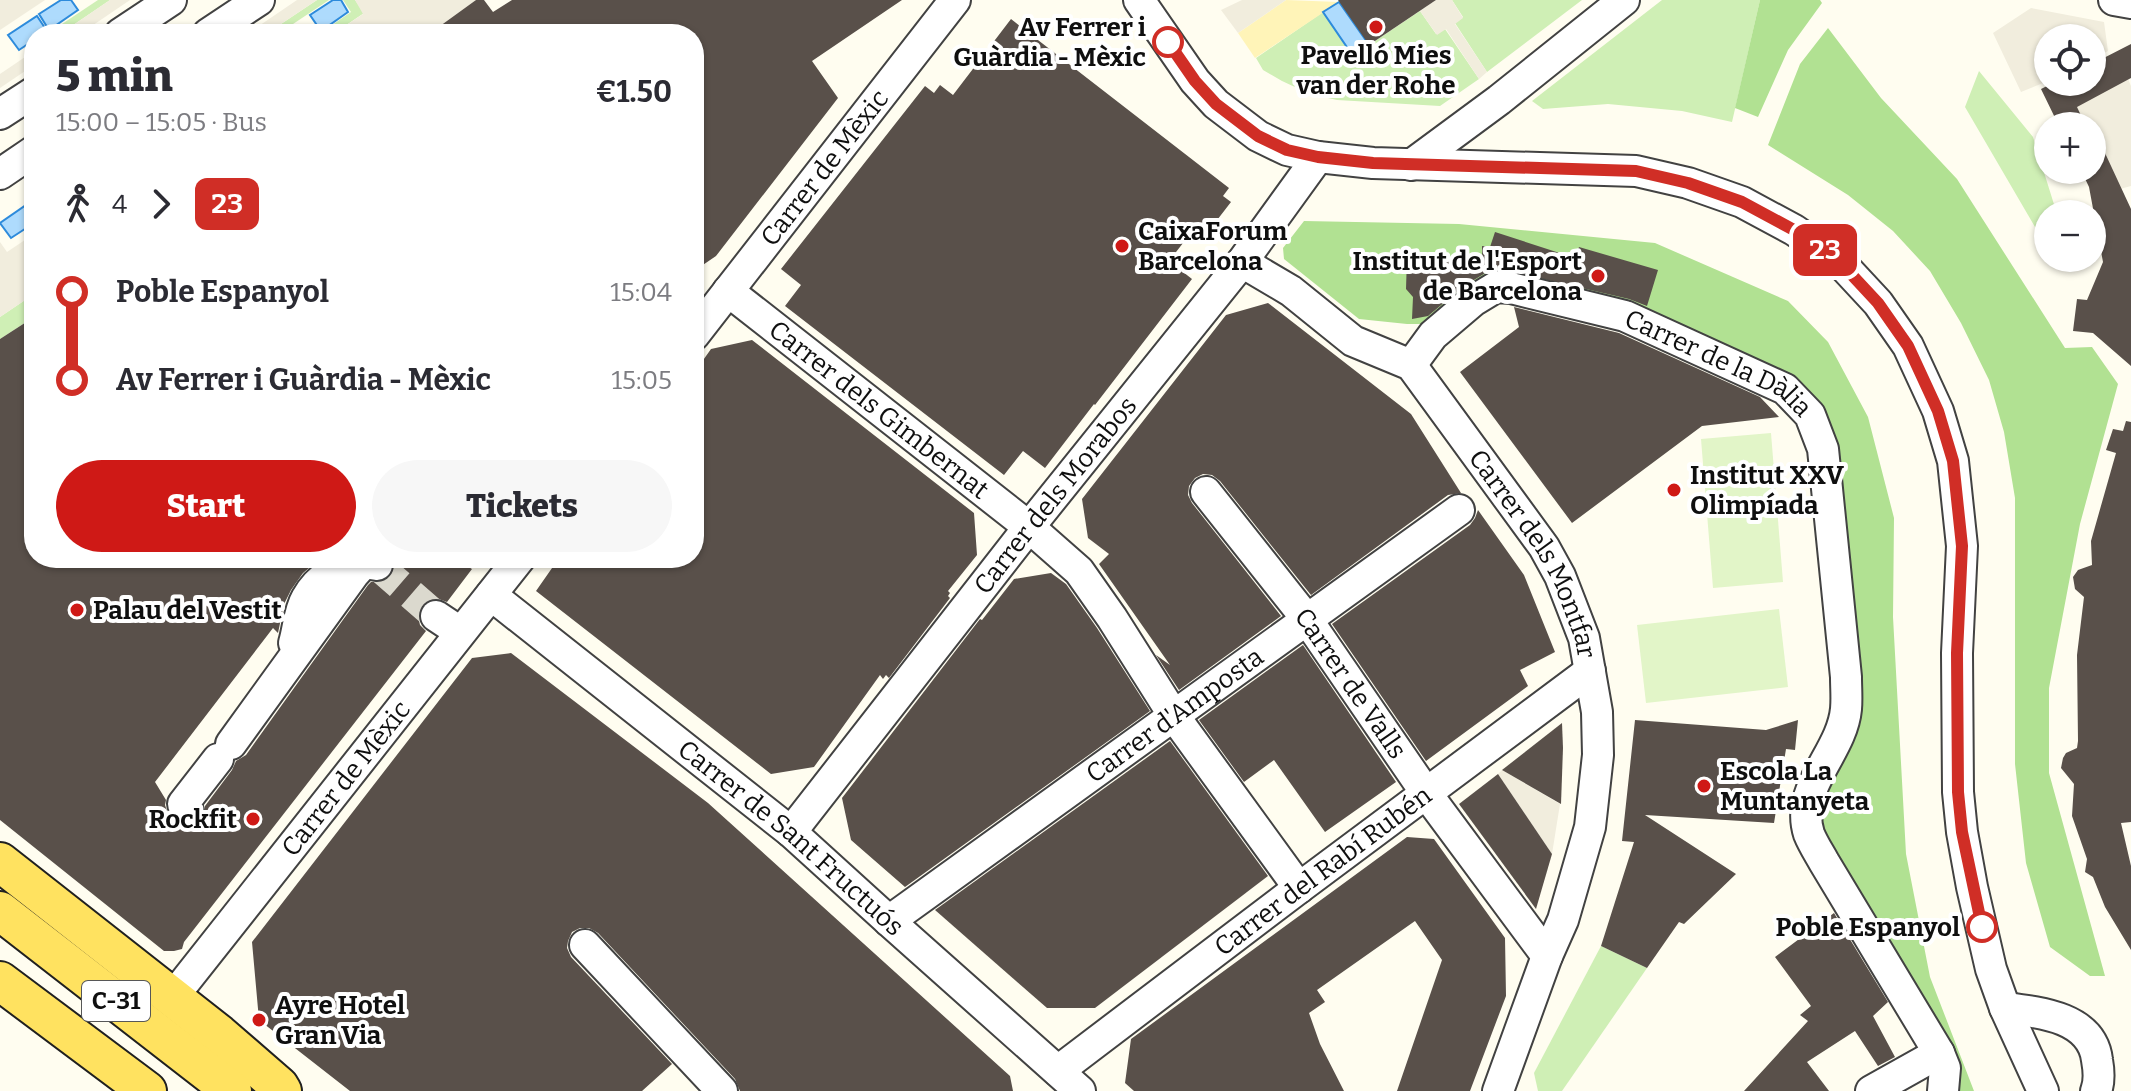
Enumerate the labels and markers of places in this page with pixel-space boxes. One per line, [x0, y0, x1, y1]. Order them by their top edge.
place label: Av Ferrer i Guàrdia - Mèxic [953, 12, 1146, 73]
marker: Pavelló Mies van der Rohe [1367, 18, 1385, 36]
marker: Av Ferrer i Guàrdia - Mèxic [1153, 27, 1183, 57]
place label: Pavelló Mies van der Rohe [1295, 40, 1456, 101]
place label: CaixaForum Barcelona [1138, 216, 1288, 277]
marker: CaixaForum Barcelona [1113, 237, 1131, 255]
place label: Institut de l'Esport de Barcelona [1353, 246, 1583, 307]
marker: Institut de l'Esport de Barcelona [1589, 267, 1607, 285]
place label: Institut XXV Olimpíada [1690, 460, 1844, 521]
marker: Institut XXV Olimpíada [1665, 481, 1683, 499]
place label: Palau del Vestit [93, 595, 283, 626]
marker: Palau del Vestit [68, 601, 86, 619]
place label: Escola La Muntanyeta [1720, 756, 1870, 817]
marker: Escola La Muntanyeta [1695, 777, 1713, 795]
place label: Rockfit [148, 804, 238, 835]
marker: Rockfit [244, 810, 262, 828]
place label: Poble Espanyol [1775, 912, 1960, 943]
marker: Poble Espanyol [1967, 912, 1997, 942]
place label: Ayre Hotel Gran Via [275, 990, 405, 1051]
marker: Ayre Hotel Gran Via [250, 1011, 268, 1029]

